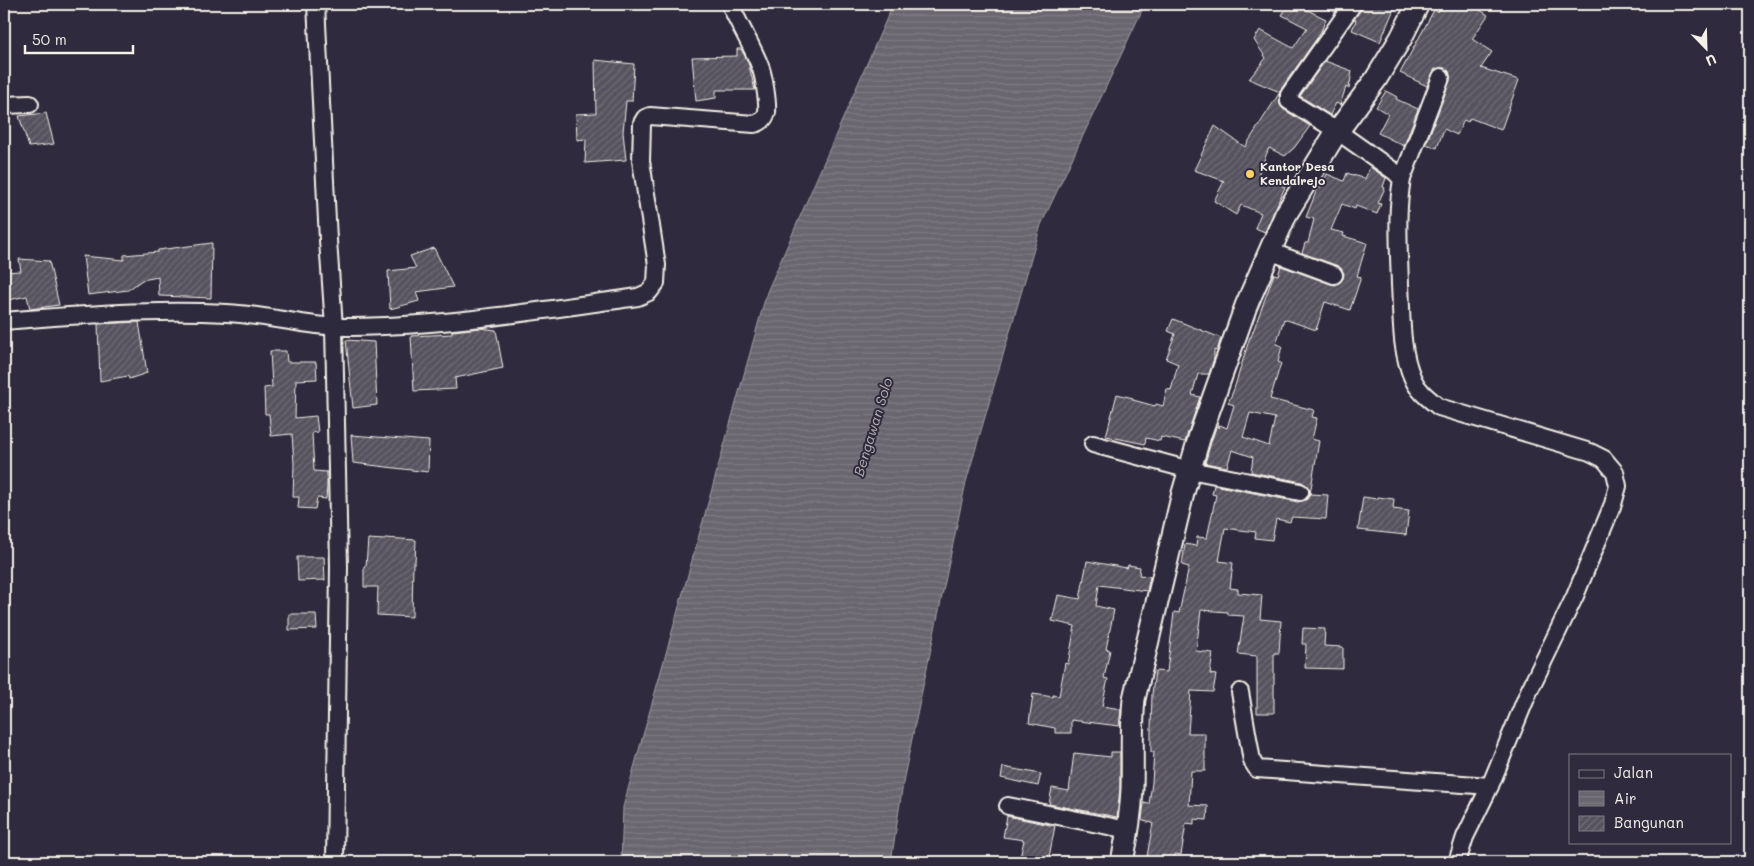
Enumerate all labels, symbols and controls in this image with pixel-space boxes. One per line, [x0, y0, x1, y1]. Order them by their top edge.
scale bar [25, 22, 132, 54]
north arrow [1682, 22, 1732, 72]
text: 50 m [32, 29, 67, 49]
text: U [1703, 50, 1720, 71]
place label: Kantor Desa Kendalrejo [1260, 158, 1335, 188]
marker: Kantor Desa Kendalrejo [1244, 168, 1256, 180]
water label: Bengawan Solo [849, 375, 896, 478]
legend [1569, 754, 1732, 844]
text: Jalan [1614, 762, 1653, 782]
text: Air [1614, 788, 1637, 808]
text: Bangunan [1614, 812, 1684, 832]

